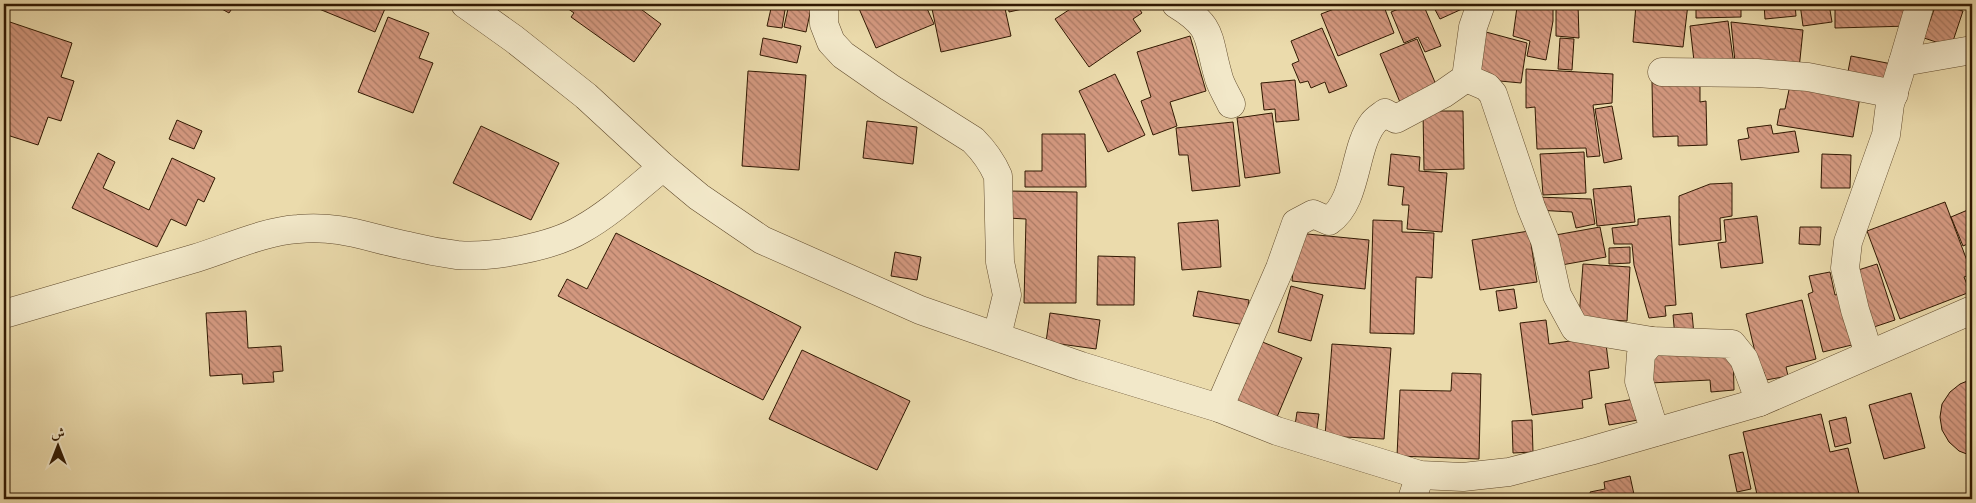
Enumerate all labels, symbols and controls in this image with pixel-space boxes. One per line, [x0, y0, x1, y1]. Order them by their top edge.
north arrow [32, 420, 82, 470]
text: ش [51, 425, 65, 443]

